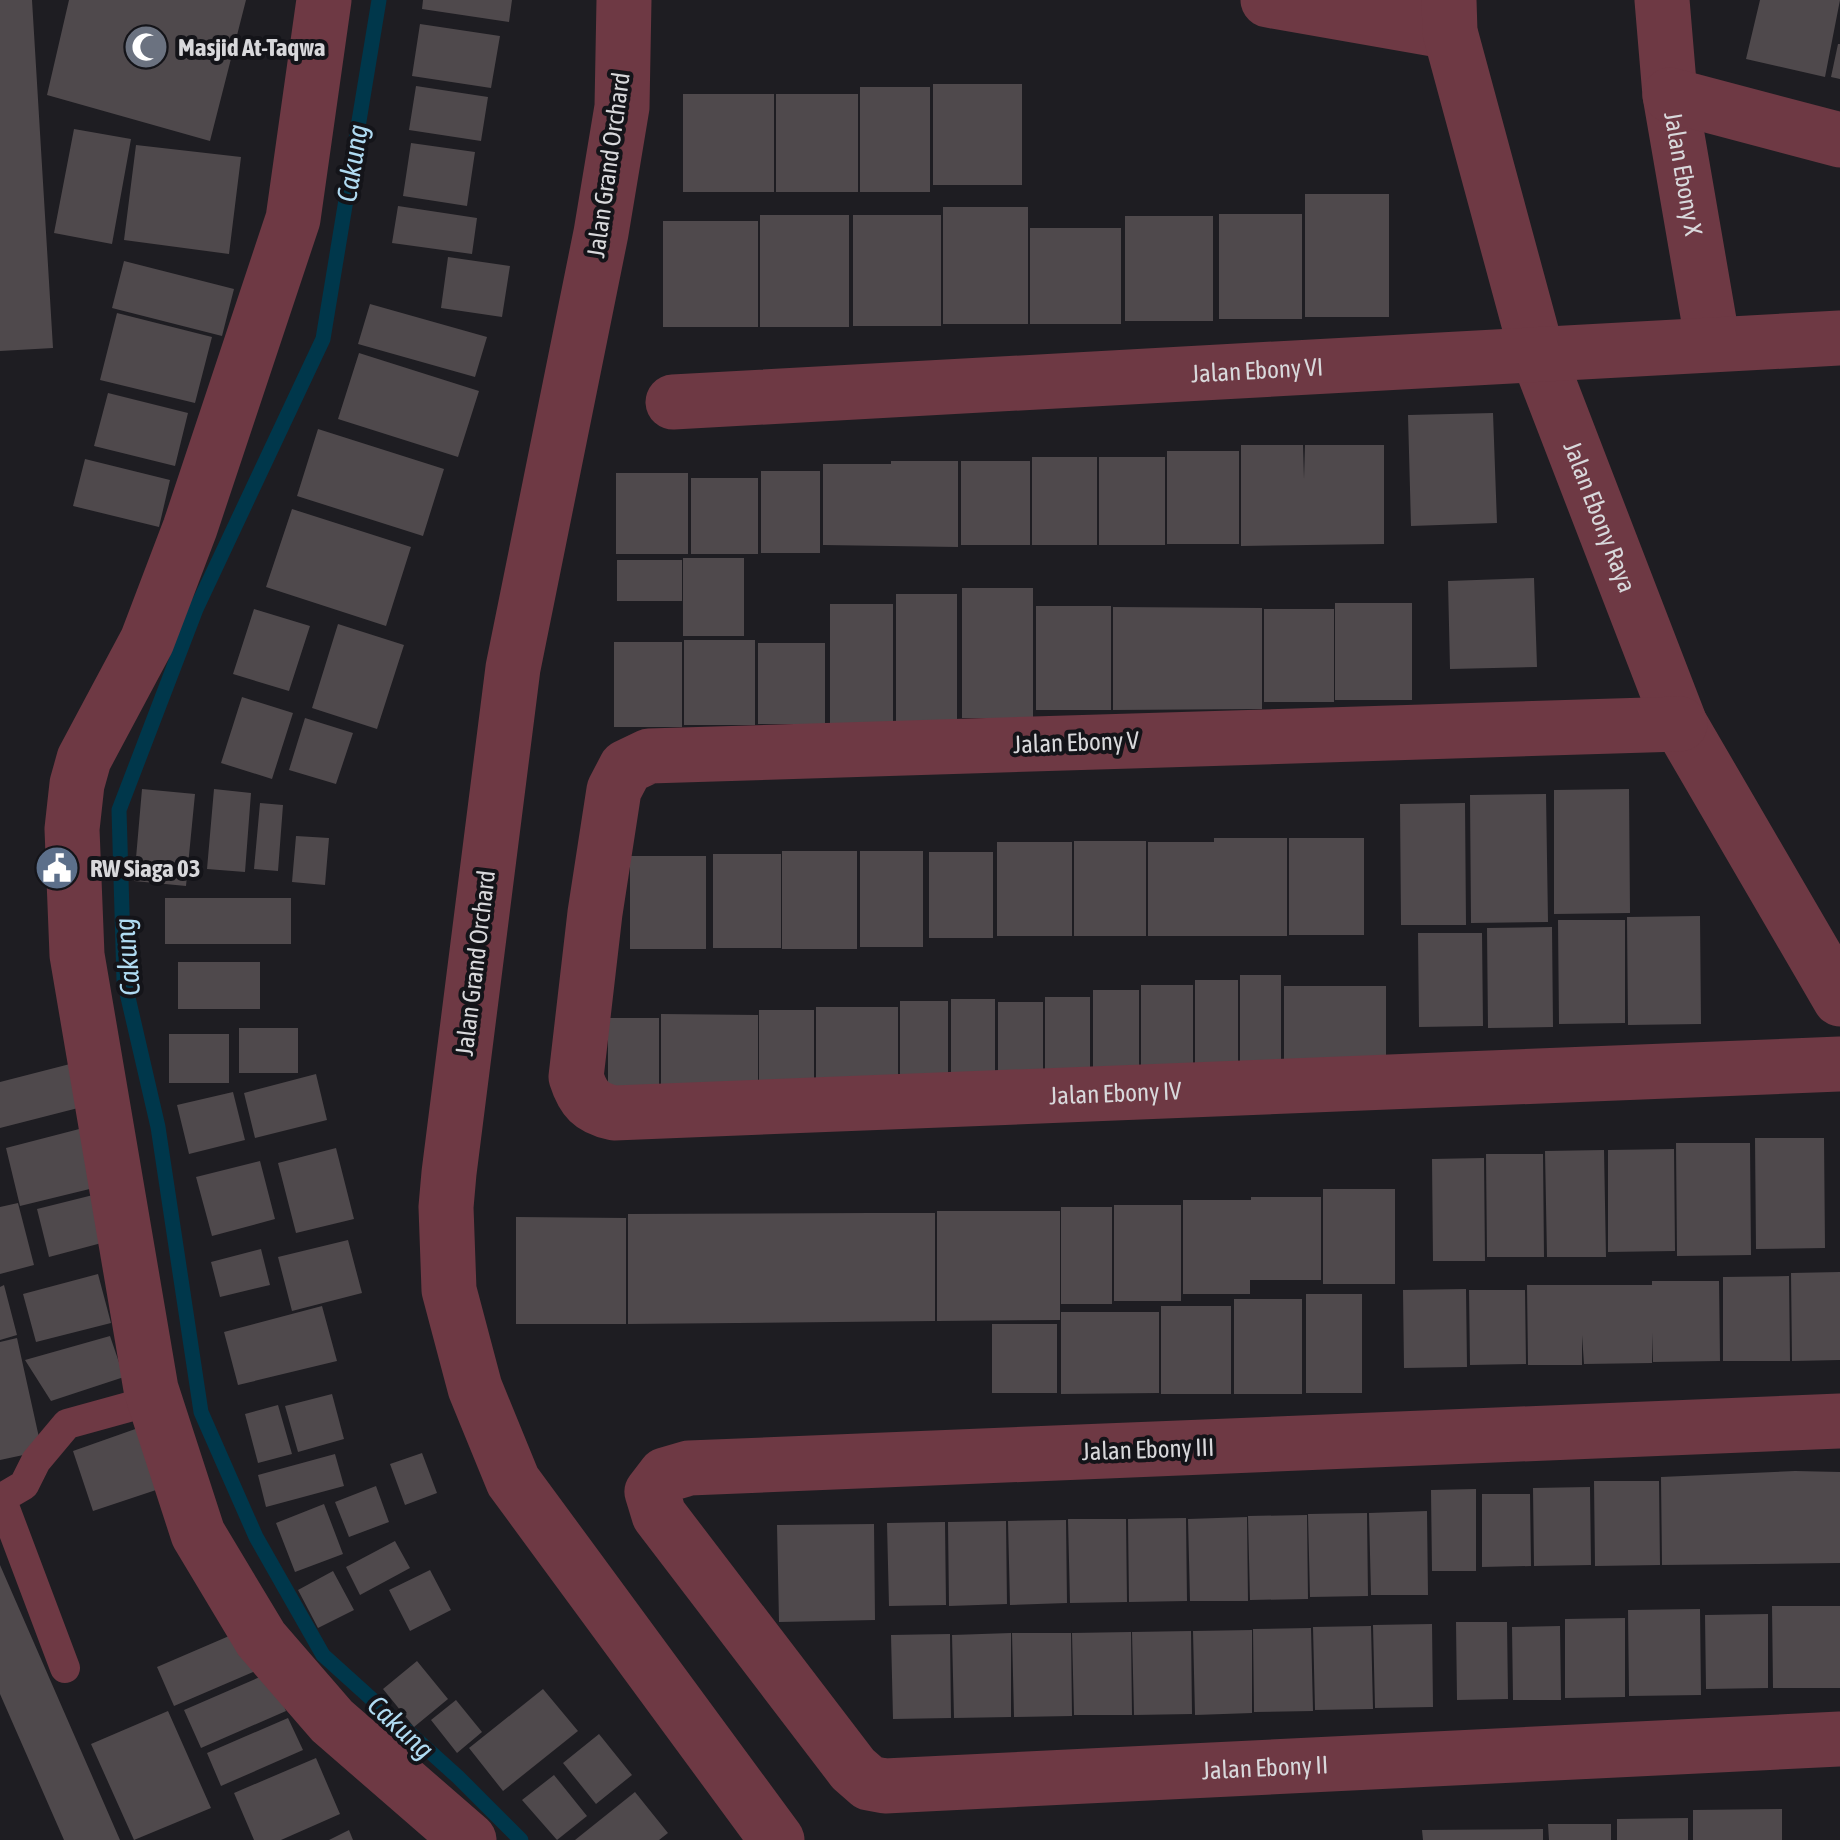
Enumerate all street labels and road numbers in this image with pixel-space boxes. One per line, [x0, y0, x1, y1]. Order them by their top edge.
street label: Jalan Grand Orchard [581, 71, 635, 259]
street label: Jalan Ebony X [1659, 110, 1708, 238]
street label: Jalan Ebony VI [1190, 352, 1324, 388]
street label: Jalan Ebony Raya [1558, 437, 1642, 596]
street label: Jalan Ebony V [1013, 726, 1140, 758]
street label: Jalan Grand Orchard [450, 869, 500, 1057]
street label: Jalan Ebony IV [1049, 1076, 1183, 1110]
street label: Jalan Ebony III [1081, 1433, 1215, 1465]
street label: Jalan Ebony II [1201, 1750, 1329, 1784]

